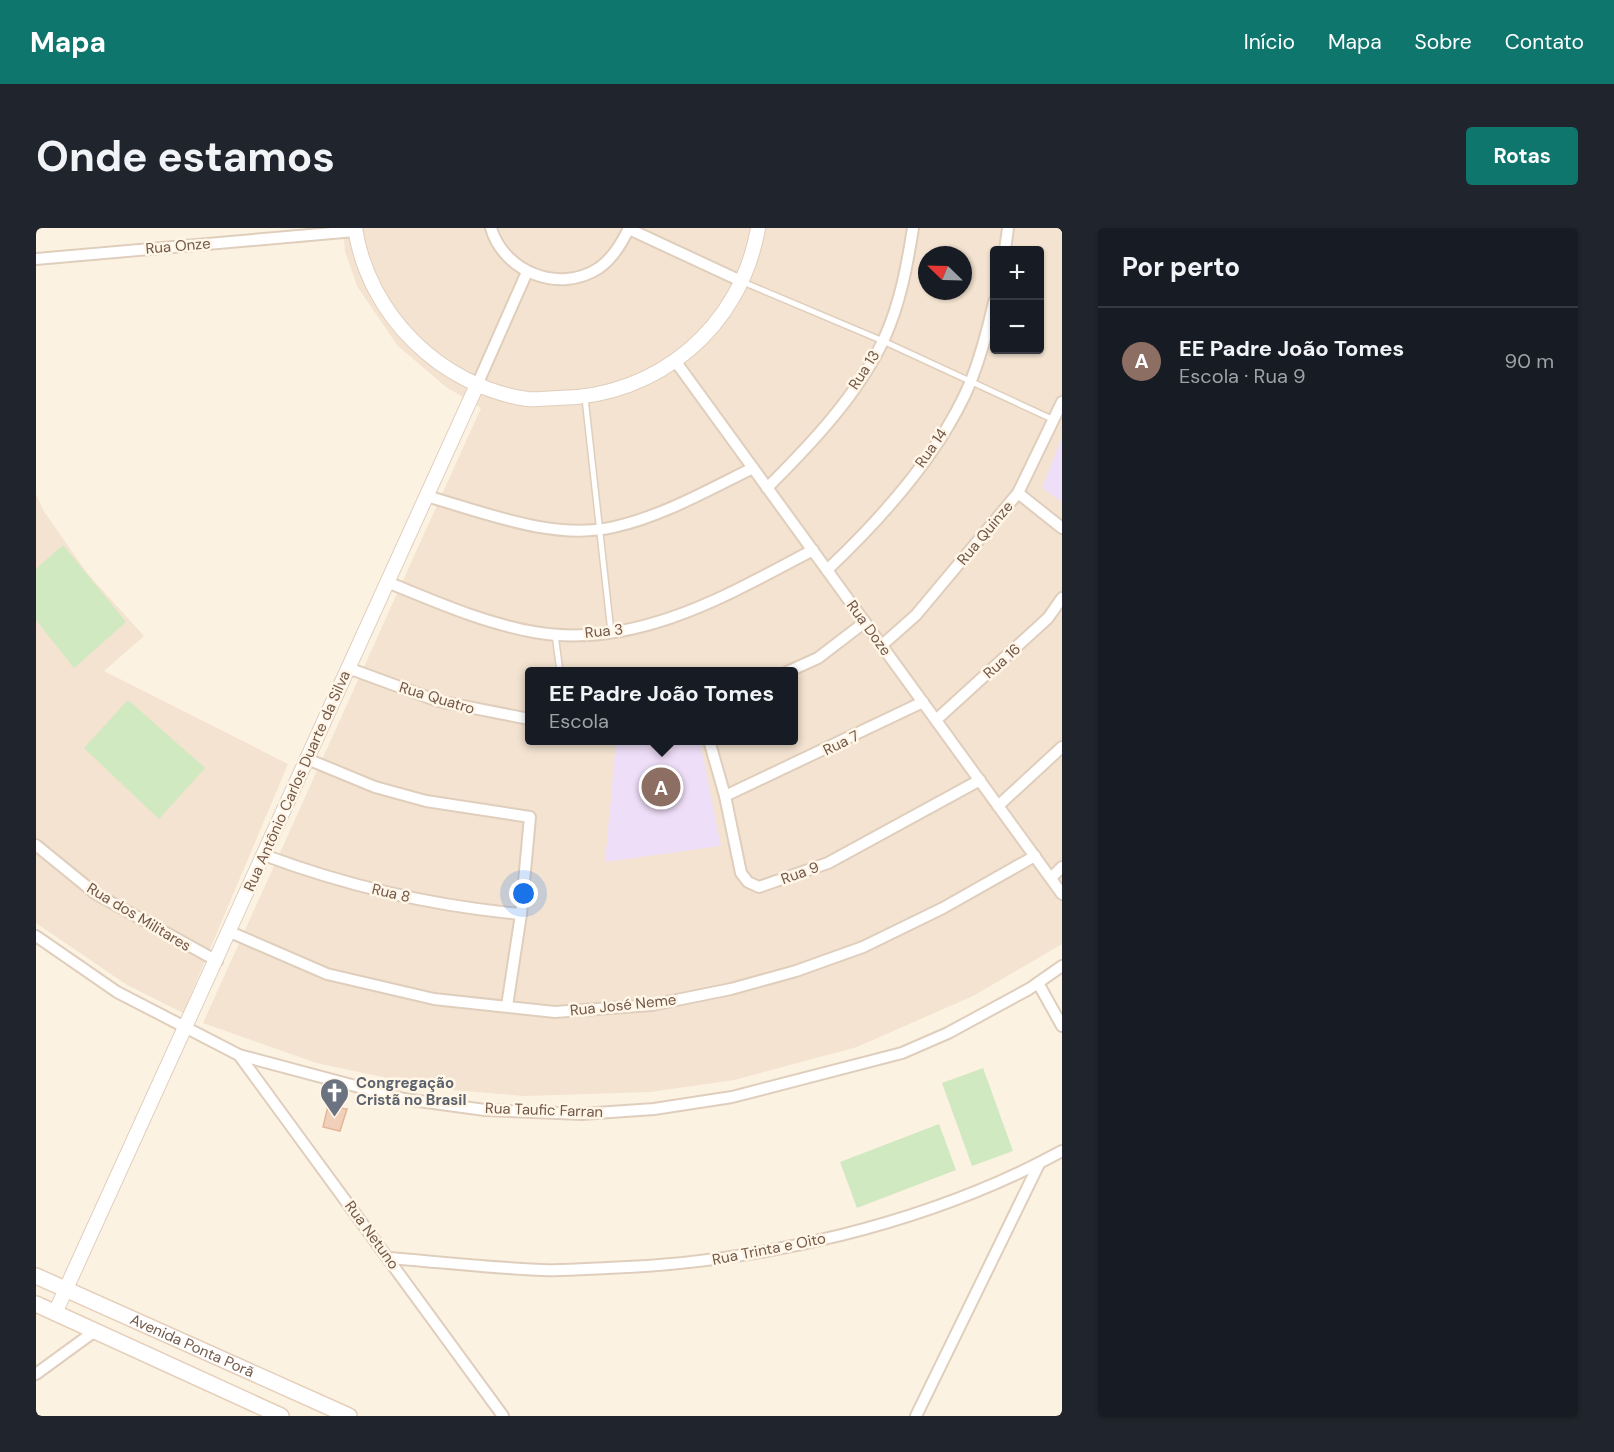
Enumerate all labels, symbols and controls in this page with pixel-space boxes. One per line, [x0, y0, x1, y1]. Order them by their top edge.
text: Mapa [30, 24, 106, 61]
text: Início [1244, 28, 1295, 56]
text: Mapa [1328, 28, 1382, 56]
text: Sobre [1415, 28, 1472, 56]
text: Contato [1505, 28, 1584, 56]
button: Rotas [1466, 127, 1578, 185]
text: Onde estamos [36, 129, 335, 184]
street label: Rua Onze [145, 233, 211, 259]
north arrow [918, 246, 972, 300]
map controls [990, 246, 1044, 354]
button: + [990, 246, 1044, 300]
text: Por perto [1122, 250, 1240, 284]
button: − [990, 300, 1044, 354]
text: EE Padre João Tomes [1179, 334, 1404, 363]
street label: Rua 13 [844, 346, 884, 394]
text: A [1134, 348, 1149, 374]
text: 90 m [1505, 348, 1554, 374]
text: Escola · Rua 9 [1179, 363, 1306, 389]
street label: Rua 14 [910, 424, 952, 472]
street label: Rua Quinze [952, 497, 1018, 569]
street label: Rua Doze [842, 596, 896, 660]
street label: Rua 3 [584, 619, 624, 643]
street label: Rua 16 [979, 639, 1025, 683]
street label: Rua Antônio Carlos Duarte da Silva [239, 667, 355, 895]
popup [525, 667, 798, 745]
street label: Rua Quatro [397, 677, 477, 719]
text: EE Padre João Tomes [549, 679, 774, 708]
text: Escola [549, 708, 609, 734]
street label: Rua 7 [820, 726, 862, 760]
pin: A [642, 764, 680, 810]
street label: Rua 9 [778, 857, 822, 889]
street label: Rua dos Militares [83, 878, 195, 956]
street label: Rua 8 [370, 879, 412, 907]
your location [509, 879, 538, 908]
street label: Rua José Neme [569, 989, 677, 1021]
place label: Congregação Cristã no Brasil [356, 1073, 466, 1110]
church icon: Congregação Cristã no Brasil [319, 1076, 351, 1118]
street label: Rua Taufic Farran [485, 1098, 603, 1122]
street label: Rua Netuno [340, 1197, 404, 1273]
street label: Rua Trinta e Oito [711, 1228, 828, 1270]
street label: Avenida Ponta Porã [127, 1309, 257, 1382]

